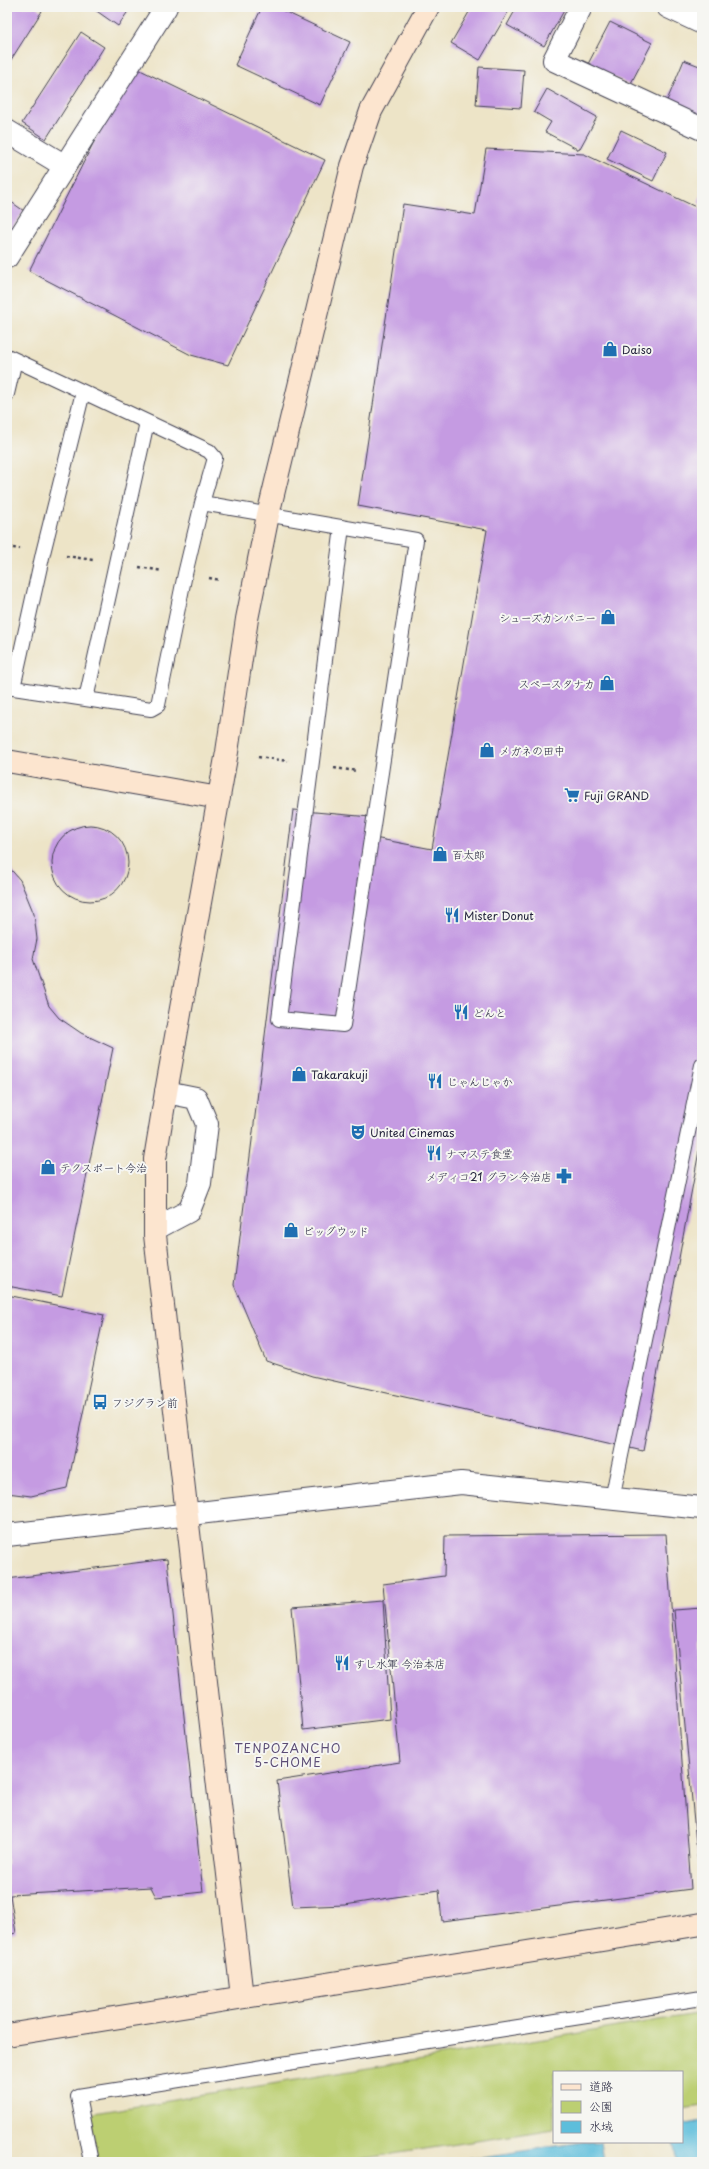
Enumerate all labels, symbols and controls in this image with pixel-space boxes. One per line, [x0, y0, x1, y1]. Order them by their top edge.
shop icon: Daiso [601, 340, 619, 358]
place label: Daiso [622, 341, 652, 358]
shop icon: シューズカンパニー [599, 608, 617, 626]
place label: シューズカンパニー [499, 609, 596, 626]
shop icon: スペースタナカ [598, 674, 616, 692]
place label: スペースタナカ [518, 675, 595, 692]
shop icon: メガネの田中 [478, 741, 496, 759]
place label: メガネの田中 [499, 742, 565, 759]
supermarket icon: Fuji GRAND [563, 786, 581, 804]
place label: Fuji GRAND [584, 787, 649, 804]
shop icon: 百太郎 [431, 845, 449, 863]
place label: 百太郎 [452, 846, 485, 863]
restaurant icon: Mister Donut [443, 906, 461, 924]
place label: Mister Donut [464, 907, 534, 924]
restaurant icon: どんと [452, 1003, 470, 1021]
place label: どんと [473, 1004, 506, 1021]
shop icon: Takarakuji [290, 1065, 308, 1083]
place label: Takarakuji [311, 1066, 368, 1083]
restaurant icon: じゃんじゃか [426, 1072, 444, 1090]
place label: じゃんじゃか [447, 1073, 513, 1090]
theatre icon: United Cinemas [349, 1123, 367, 1141]
place label: United Cinemas [370, 1124, 454, 1141]
restaurant icon: ナマステ食堂 [425, 1144, 443, 1162]
place label: ナマステ食堂 [446, 1145, 513, 1162]
shop icon: テクスポート今治 [39, 1158, 57, 1176]
place label: テクスポート今治 [60, 1159, 147, 1176]
pharmacy icon: メディコ21 グラン今治店 [555, 1167, 573, 1185]
place label: メディコ21 グラン今治店 [426, 1168, 552, 1185]
shop icon: ビッグウッド [282, 1221, 300, 1239]
place label: ビッグウッド [303, 1222, 369, 1239]
bus stop icon: フジグラン前 [91, 1393, 109, 1411]
place label: フジグラン前 [112, 1394, 178, 1411]
restaurant icon: すし水軍 今治本店 [333, 1654, 351, 1672]
place label: すし水軍 今治本店 [354, 1655, 446, 1672]
district label: TENPOZANCHO 5-CHOME [235, 1739, 341, 1771]
legend [553, 2071, 683, 2143]
text: 道路 [589, 2077, 613, 2095]
text: 公園 [589, 2097, 613, 2115]
text: 水域 [589, 2117, 613, 2135]

